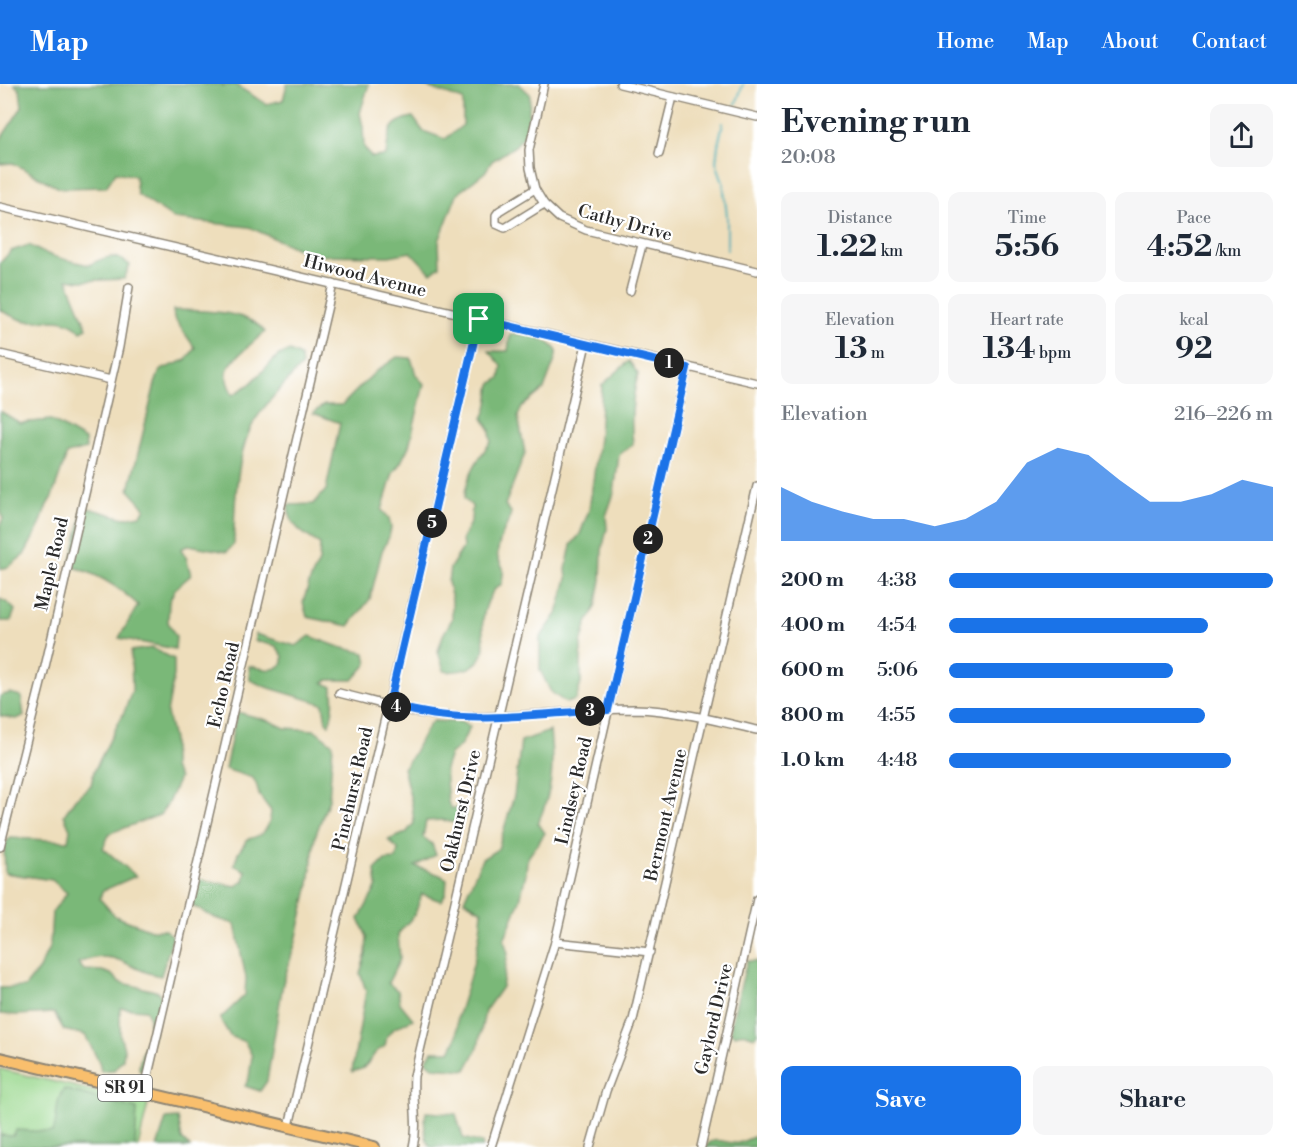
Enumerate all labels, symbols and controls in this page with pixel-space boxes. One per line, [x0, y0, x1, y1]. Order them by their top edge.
text: Map [30, 25, 89, 60]
text: Home [937, 29, 994, 55]
text: Map [1027, 29, 1069, 55]
text: About [1102, 29, 1159, 55]
text: Contact [1192, 29, 1267, 55]
text: Evening run [781, 102, 970, 143]
button: share [1210, 104, 1273, 167]
text: 20:08 [781, 145, 836, 170]
street label: Cathy Drive [575, 199, 675, 247]
text: Distance [828, 208, 892, 228]
text: Time [1008, 208, 1046, 228]
text: Pace [1177, 208, 1211, 228]
text: 1.22 [817, 228, 877, 266]
text: 5:56 [995, 228, 1059, 266]
text: 4:52 [1147, 228, 1212, 266]
text: km [877, 241, 903, 261]
text: /km [1212, 241, 1241, 261]
street label: Hiwood Avenue [301, 250, 429, 302]
pin [453, 293, 504, 344]
icon: arrive [462, 302, 495, 335]
text: Elevation [825, 310, 895, 330]
text: Heart rate [990, 310, 1064, 330]
text: kcal [1179, 310, 1209, 330]
text: 13 [835, 330, 868, 368]
text: 134 [983, 330, 1036, 368]
text: 92 [1175, 330, 1213, 368]
text: m [868, 343, 885, 363]
text: bpm [1036, 343, 1071, 363]
pin: 1 [654, 348, 684, 378]
text: 1 [665, 353, 673, 373]
text: Elevation [781, 402, 868, 427]
text: 216–226 m [1174, 402, 1273, 427]
pin: 5 [417, 508, 447, 538]
text: 5 [427, 513, 437, 533]
street label: Maple Road [30, 514, 74, 613]
pin: 2 [633, 524, 663, 554]
text: 2 [643, 529, 653, 549]
text: 200 m [781, 568, 844, 593]
text: 4:38 [877, 568, 917, 593]
text: 400 m [781, 613, 845, 638]
text: 4:54 [877, 613, 917, 638]
street label: Echo Road [203, 639, 245, 730]
text: 600 m [781, 658, 844, 683]
text: 5:06 [877, 658, 918, 683]
pin: 4 [381, 692, 411, 722]
pin: 3 [575, 696, 605, 726]
text: 4 [391, 697, 401, 717]
text: 3 [585, 701, 595, 721]
text: 800 m [781, 703, 844, 728]
text: 4:55 [877, 703, 915, 728]
street label: Pinehurst Road [328, 724, 379, 853]
street label: Lindsey Road [550, 734, 598, 847]
street label: Bermont Avenue [639, 746, 692, 885]
street label: Oakhurst Drive [436, 747, 486, 875]
text: 1.0 km [781, 748, 845, 773]
text: 4:48 [877, 748, 918, 773]
street label: Gaylord Drive [690, 961, 738, 1077]
button: Save [781, 1066, 1021, 1135]
button: Share [1033, 1066, 1273, 1135]
road number: SR 91 [98, 1075, 152, 1101]

